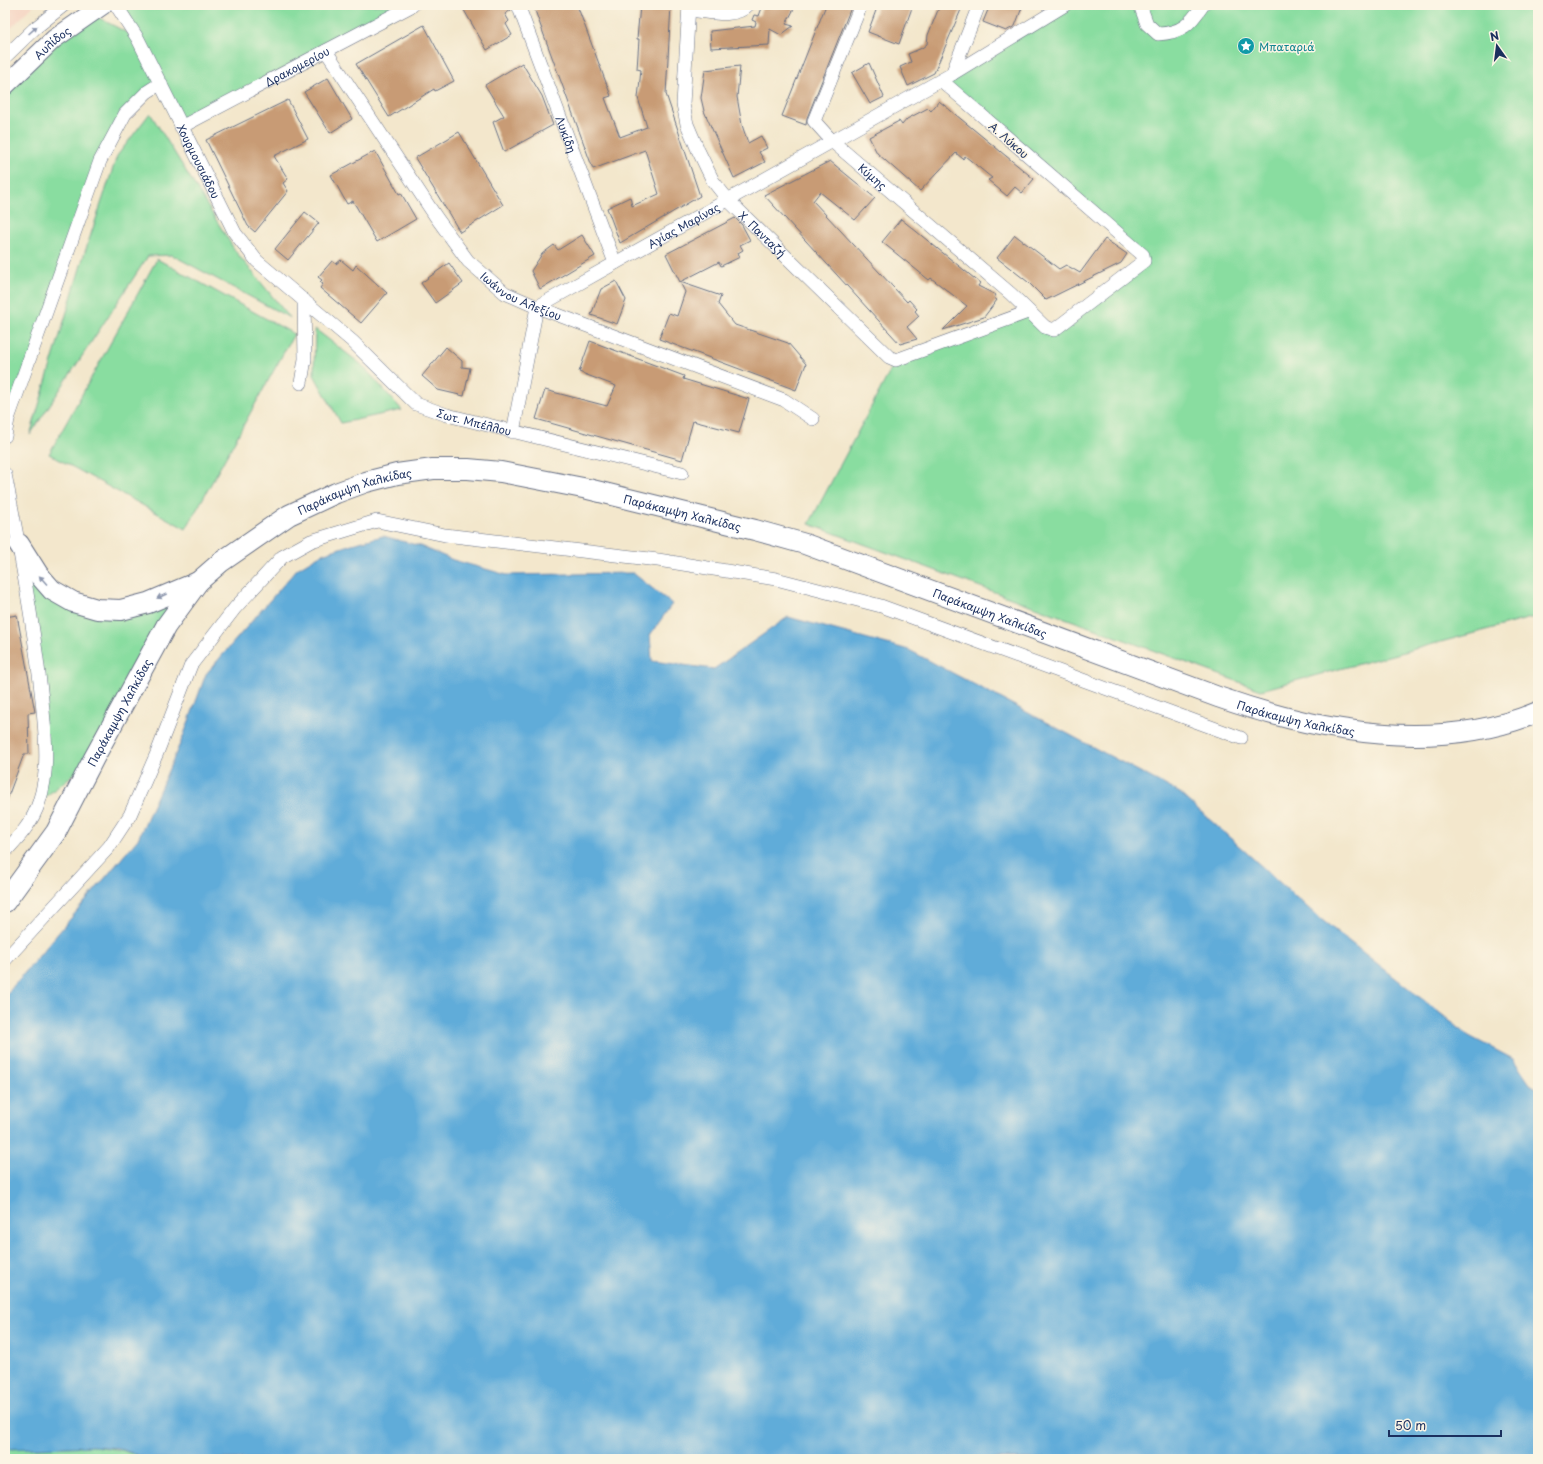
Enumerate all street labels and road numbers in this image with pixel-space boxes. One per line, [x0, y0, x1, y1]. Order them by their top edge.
street label: Αυλίδος [30, 22, 74, 63]
street label: Δρακομερίου [262, 42, 332, 90]
street label: Λυκίδη [552, 113, 581, 155]
street label: Α. Λύκου [985, 118, 1033, 162]
street label: Χουρμουσιάδου [173, 121, 225, 201]
street label: Κύμης [855, 159, 891, 193]
street label: Αγίας Μαρίνας [644, 198, 723, 252]
street label: Χ. Πανταζή [735, 207, 790, 261]
street label: Ιωάννου Αλεξίου [477, 267, 564, 324]
street label: Σωτ. Μπέλλου [435, 404, 513, 439]
street label: Παράκαμψη Χαλκίδας [295, 464, 413, 518]
street label: Παράκαμψη Χαλκίδας [622, 490, 743, 535]
street label: Παράκαμψη Χαλκίδας [931, 584, 1050, 642]
street label: Παράκαμψη Χαλκίδας [83, 655, 155, 769]
street label: Παράκαμψη Χαλκίδας [1235, 696, 1356, 739]

